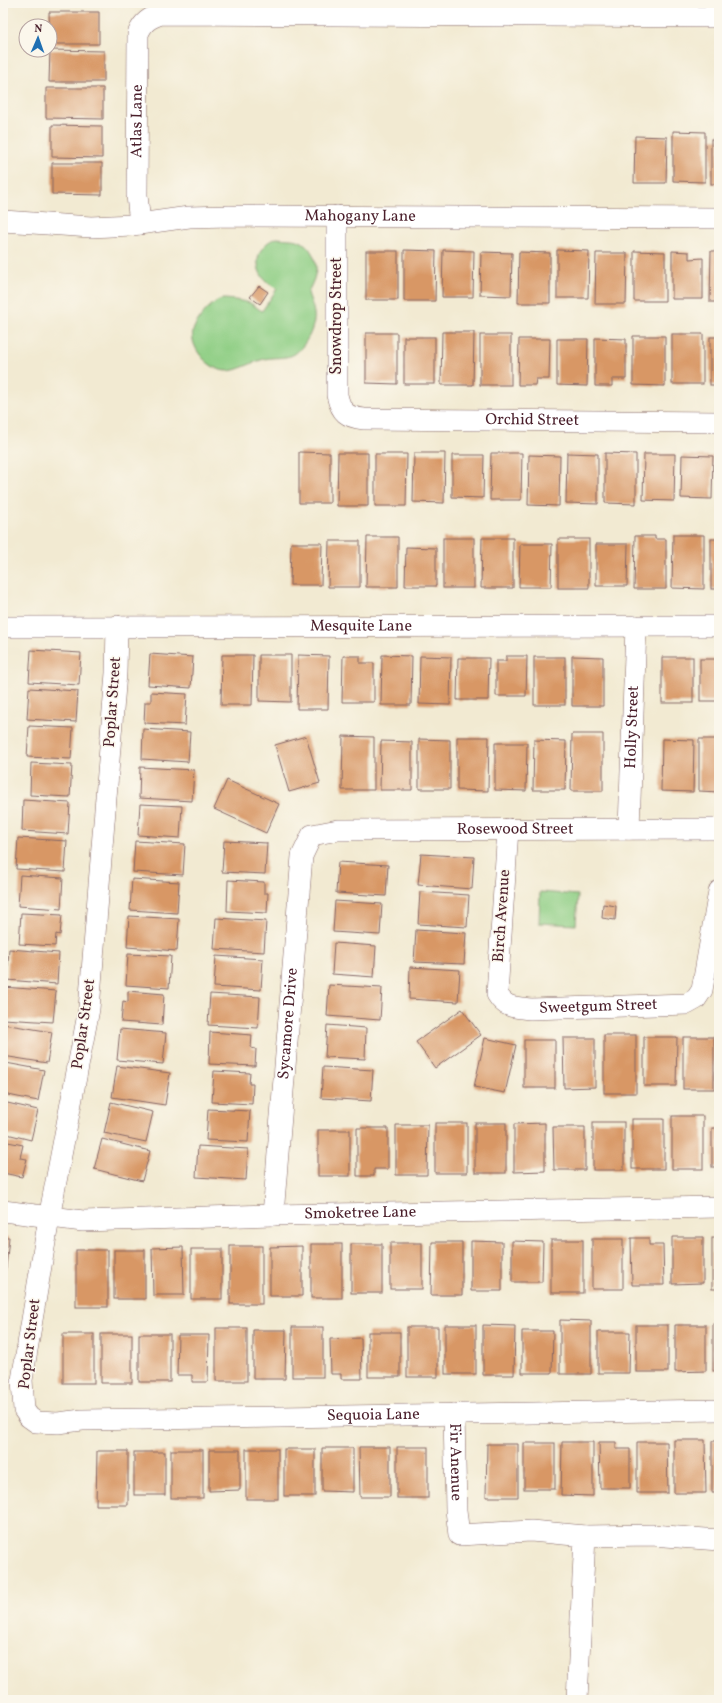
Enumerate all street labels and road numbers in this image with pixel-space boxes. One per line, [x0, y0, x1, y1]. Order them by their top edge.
street label: Atlas Lane [126, 84, 149, 158]
street label: Mahogany Lane [304, 205, 416, 228]
street label: Snowdrop Street [326, 257, 348, 375]
street label: Orchid Street [485, 409, 580, 432]
street label: Mesquite Lane [310, 615, 412, 638]
street label: Poplar Street [99, 655, 127, 748]
street label: Holly Street [620, 685, 645, 769]
street label: Rosewood Street [457, 818, 574, 841]
street label: Birch Avenue [488, 869, 516, 963]
street label: Sycamore Drive [273, 967, 304, 1080]
street label: Poplar Street [67, 977, 101, 1071]
street label: Sweetgum Street [539, 994, 658, 1020]
street label: Smoketree Lane [304, 1201, 417, 1225]
street label: Poplar Street [14, 1297, 47, 1391]
street label: Sequoia Lane [327, 1404, 420, 1427]
street label: Fir Anenue [443, 1423, 467, 1501]

